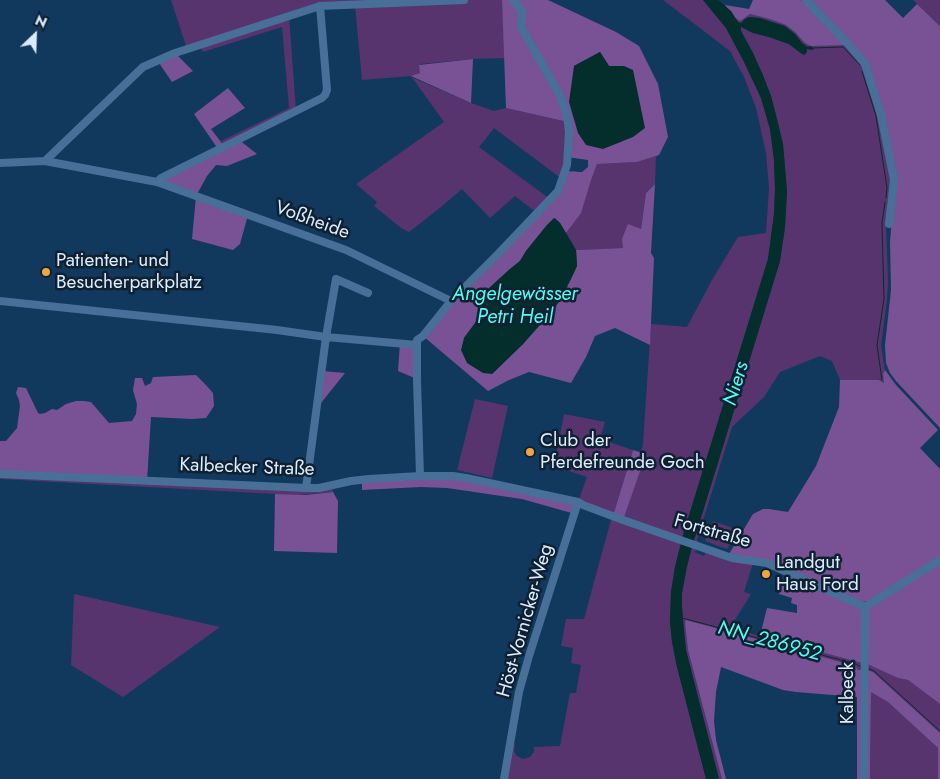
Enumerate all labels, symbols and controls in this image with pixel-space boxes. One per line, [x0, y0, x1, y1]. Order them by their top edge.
north arrow [10, 10, 60, 60]
text: N [32, 10, 50, 33]
street label: Voßheide [272, 197, 352, 245]
place label: Patienten- und Besucherparkplatz [56, 250, 202, 294]
marker: Patienten- und Besucherparkplatz [40, 266, 52, 278]
water label: Angelgewässer Petri Heil [452, 283, 578, 330]
water label: Niers [719, 359, 755, 409]
place label: Club der Pferdefreunde Goch [540, 430, 705, 474]
marker: Club der Pferdefreunde Goch [524, 446, 536, 458]
street label: Kalbecker Straße [179, 454, 315, 482]
street label: Fortstraße [671, 510, 753, 554]
street label: Höst-Vornicker-Weg [493, 542, 559, 700]
place label: Landgut Haus Ford [776, 552, 859, 596]
marker: Landgut Haus Ford [760, 568, 772, 580]
water label: NN_286952 [715, 617, 823, 667]
street label: Kalbeck [837, 662, 859, 724]

